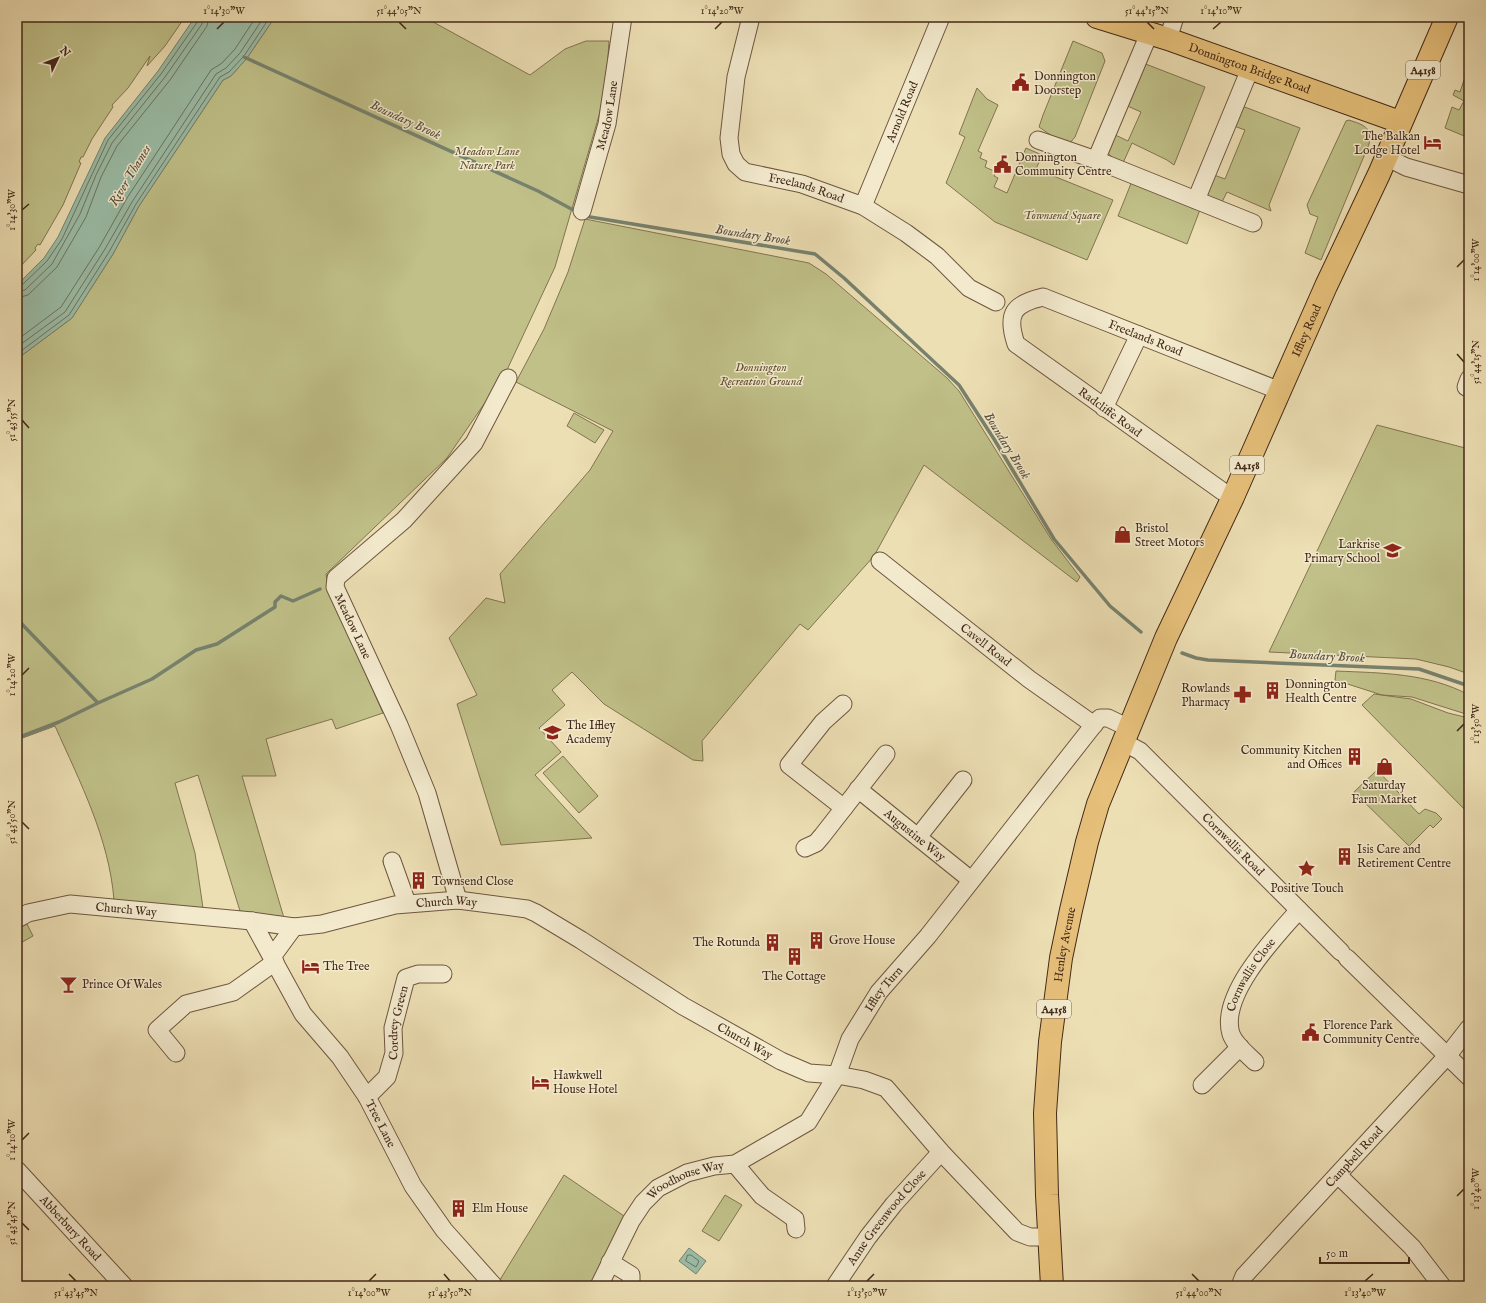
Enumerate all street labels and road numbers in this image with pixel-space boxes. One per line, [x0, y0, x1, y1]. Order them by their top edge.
street label: Donnington Bridge Road [1187, 40, 1313, 98]
road number: A4158 [1406, 61, 1440, 79]
street label: Meadow Lane [593, 79, 621, 152]
street label: Arnold Road [883, 79, 922, 146]
street label: Freelands Road [767, 170, 847, 207]
street label: Iffley Road [1289, 302, 1325, 359]
street label: Freelands Road [1106, 317, 1185, 360]
street label: Radcliffe Road [1075, 384, 1145, 441]
road number: A4158 [1230, 456, 1264, 474]
street label: Meadow Lane [331, 591, 374, 662]
street label: Cavell Road [957, 620, 1014, 670]
street label: Augustine Way [880, 805, 948, 865]
street label: Cornwallis Road [1198, 810, 1268, 879]
street label: Church Way [415, 893, 478, 911]
street label: Church Way [95, 899, 158, 920]
street label: Henley Avenue [1051, 905, 1080, 983]
street label: Cornwallis Close [1224, 935, 1279, 1013]
street label: Iffley Turn [862, 963, 906, 1015]
street label: Cordrey Green [385, 984, 412, 1062]
road number: A4158 [1037, 1000, 1071, 1018]
street label: Church Way [714, 1020, 775, 1063]
street label: Tree Lane [362, 1098, 399, 1151]
street label: Campbell Road [1322, 1123, 1387, 1191]
street label: Woodhouse Way [644, 1158, 725, 1203]
street label: Anne Greenwood Close [844, 1166, 930, 1269]
street label: Abberbury Road [36, 1192, 104, 1265]

